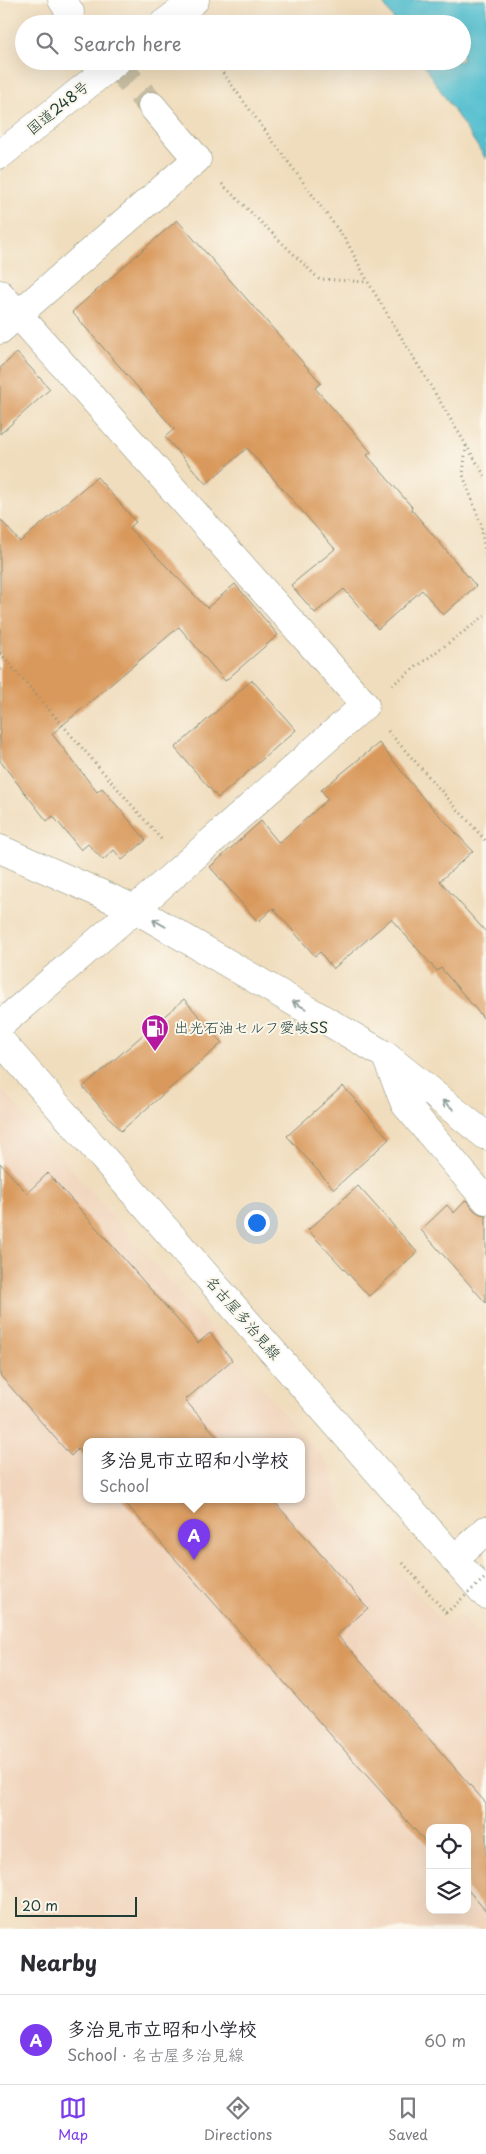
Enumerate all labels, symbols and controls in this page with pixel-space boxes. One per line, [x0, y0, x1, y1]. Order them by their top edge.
search box [15, 15, 471, 70]
icon: search [33, 29, 61, 57]
text: Search here [73, 29, 182, 57]
street label: 国道248号 [21, 74, 93, 139]
one-way arrow [152, 917, 167, 927]
one-way arrow [292, 1000, 307, 1010]
fuel station icon: 出光石油セルフ愛岐SS [140, 1013, 170, 1052]
place label: 出光石油セルフ愛岐SS [174, 1015, 328, 1038]
one-way arrow [442, 1100, 455, 1111]
your location [244, 1210, 270, 1236]
street label: 名古屋多治見線 [201, 1270, 287, 1364]
popup [83, 1438, 305, 1503]
text: 多治見市立昭和小学校 [99, 1445, 289, 1473]
text: School [99, 1473, 149, 1497]
pin: A [178, 1519, 210, 1560]
map controls [426, 1824, 471, 1914]
button: locate [426, 1824, 471, 1869]
button: layers [426, 1869, 471, 1914]
scale bar [15, 1894, 138, 1917]
text: 20 m [22, 1895, 58, 1916]
text: Nearby [20, 1946, 97, 1978]
text: 多治見市立昭和小学校 [67, 2014, 257, 2042]
text: A [30, 2028, 42, 2052]
text: 60 m [424, 2028, 466, 2052]
text: School · 名古屋多治見線 [67, 2042, 244, 2066]
tab: Map [58, 2094, 88, 2145]
tab: Directions [204, 2094, 272, 2145]
tab: Saved [388, 2094, 428, 2145]

